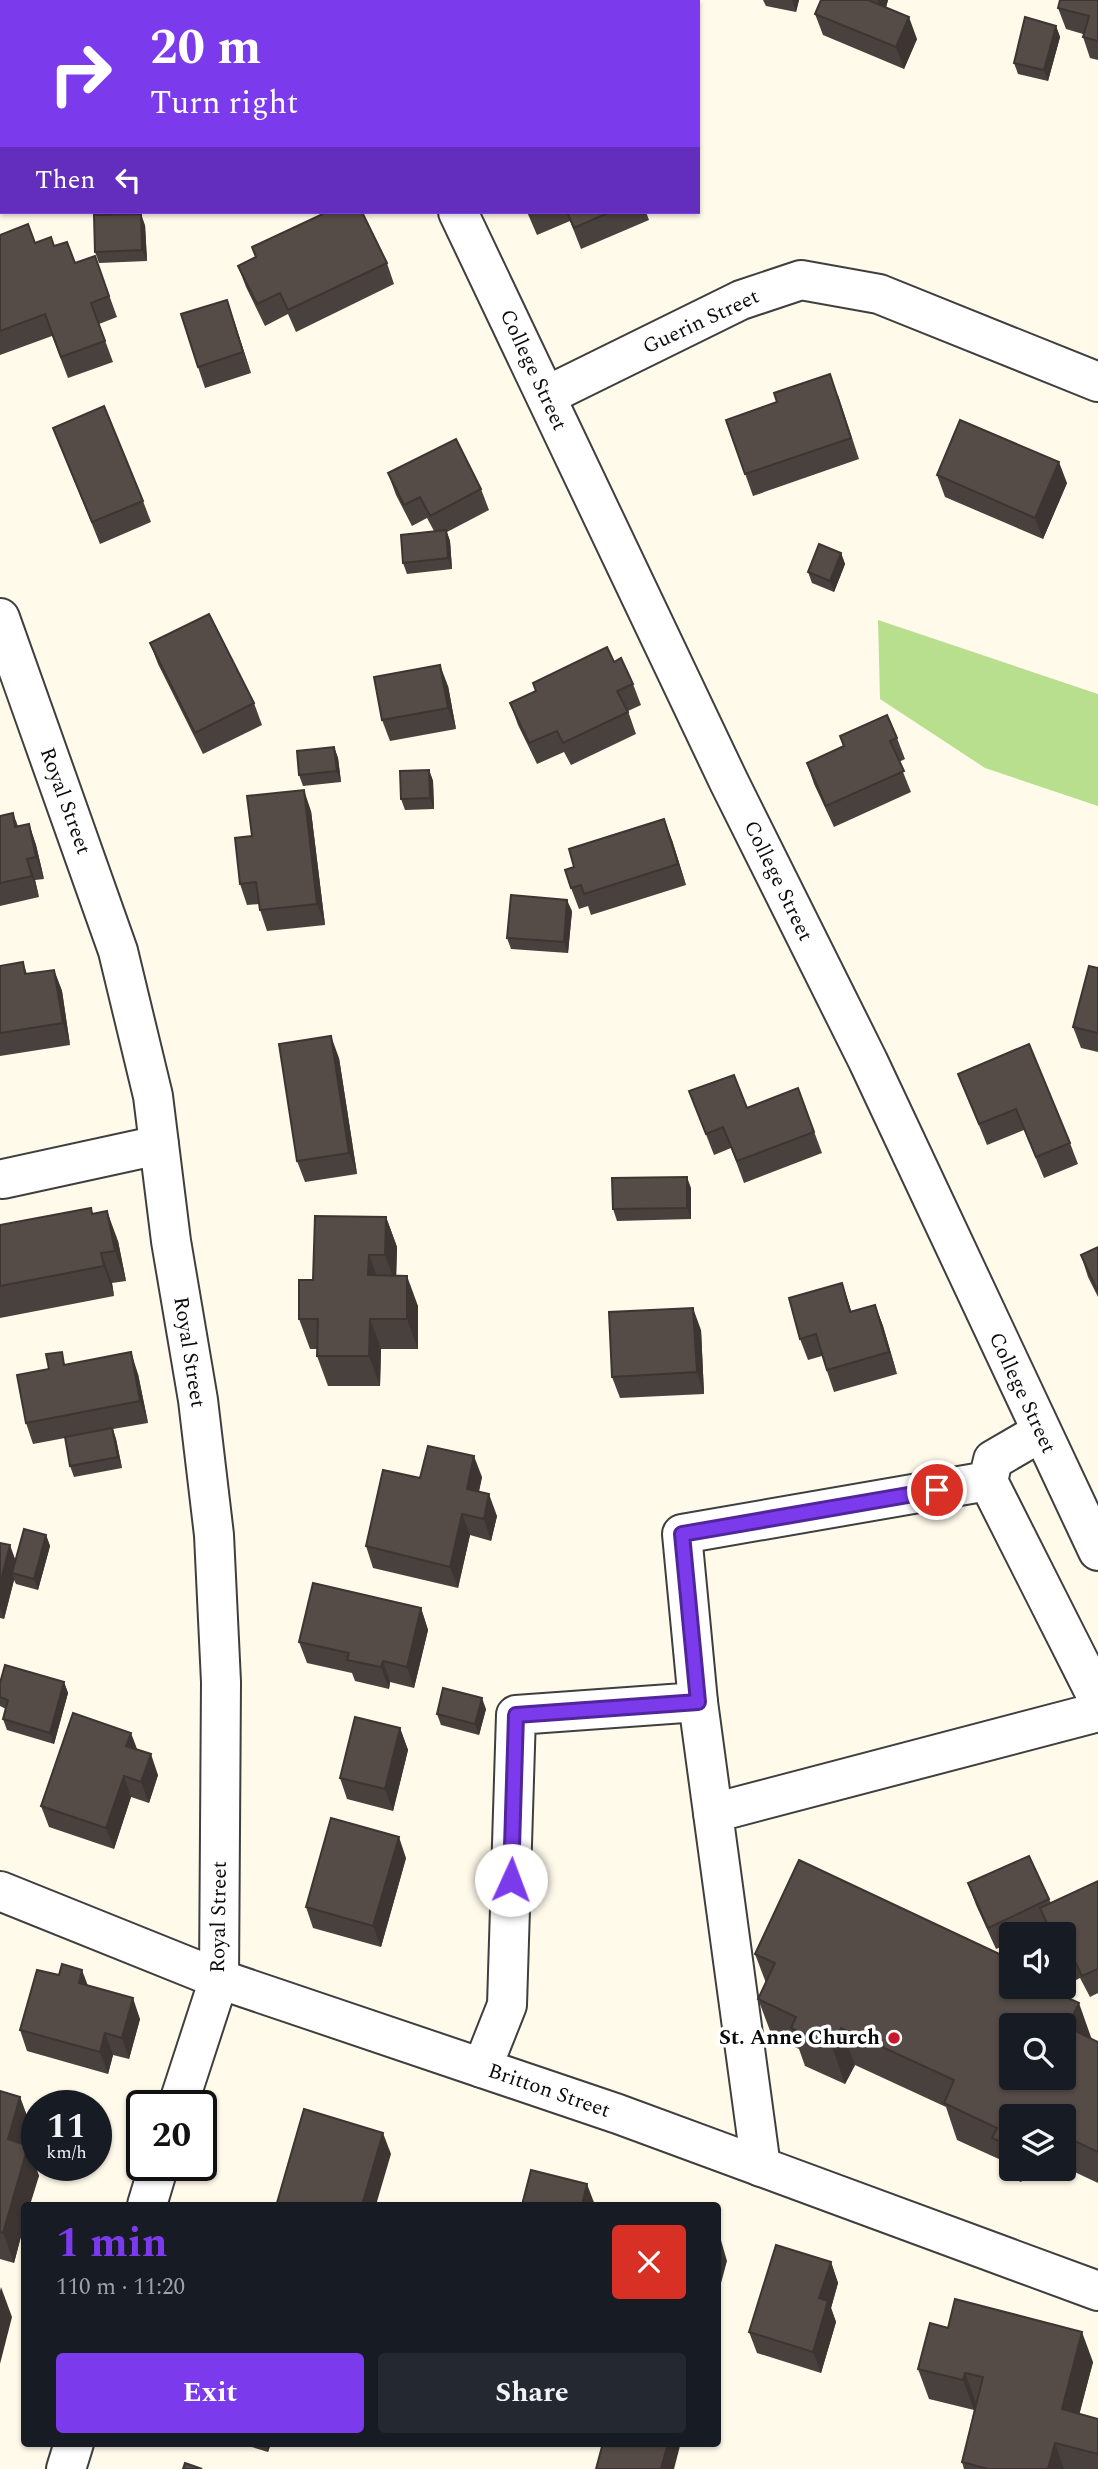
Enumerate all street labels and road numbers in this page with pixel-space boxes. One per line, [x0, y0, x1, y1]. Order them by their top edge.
street label: Guerin Street [637, 281, 765, 363]
street label: College Street [491, 304, 575, 436]
street label: Royal Street [31, 743, 99, 859]
street label: College Street [735, 815, 821, 947]
street label: Royal Street [164, 1294, 214, 1410]
street label: College Street [980, 1327, 1064, 1459]
street label: Royal Street [202, 1861, 236, 1973]
street label: Britton Street [484, 2055, 614, 2127]

